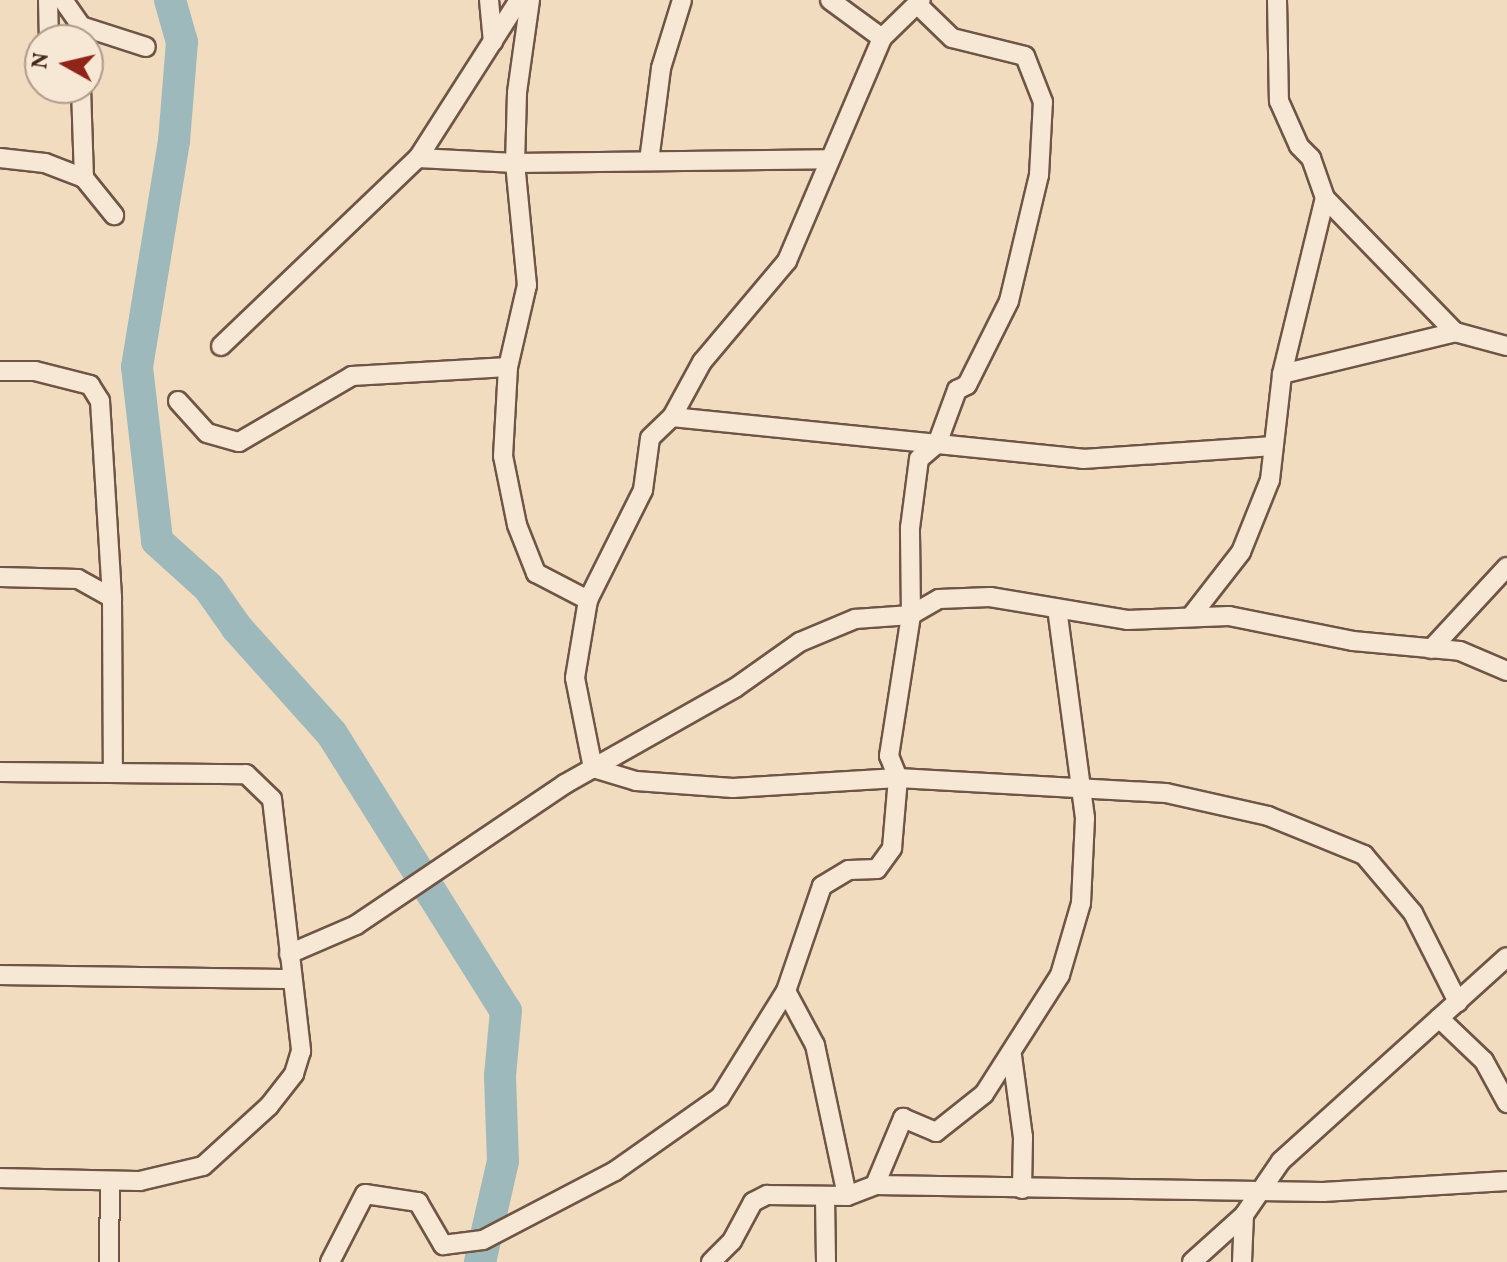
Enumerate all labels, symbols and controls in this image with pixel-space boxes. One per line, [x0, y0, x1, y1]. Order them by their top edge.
north arrow [24, 24, 104, 104]
text: N [25, 51, 58, 71]

